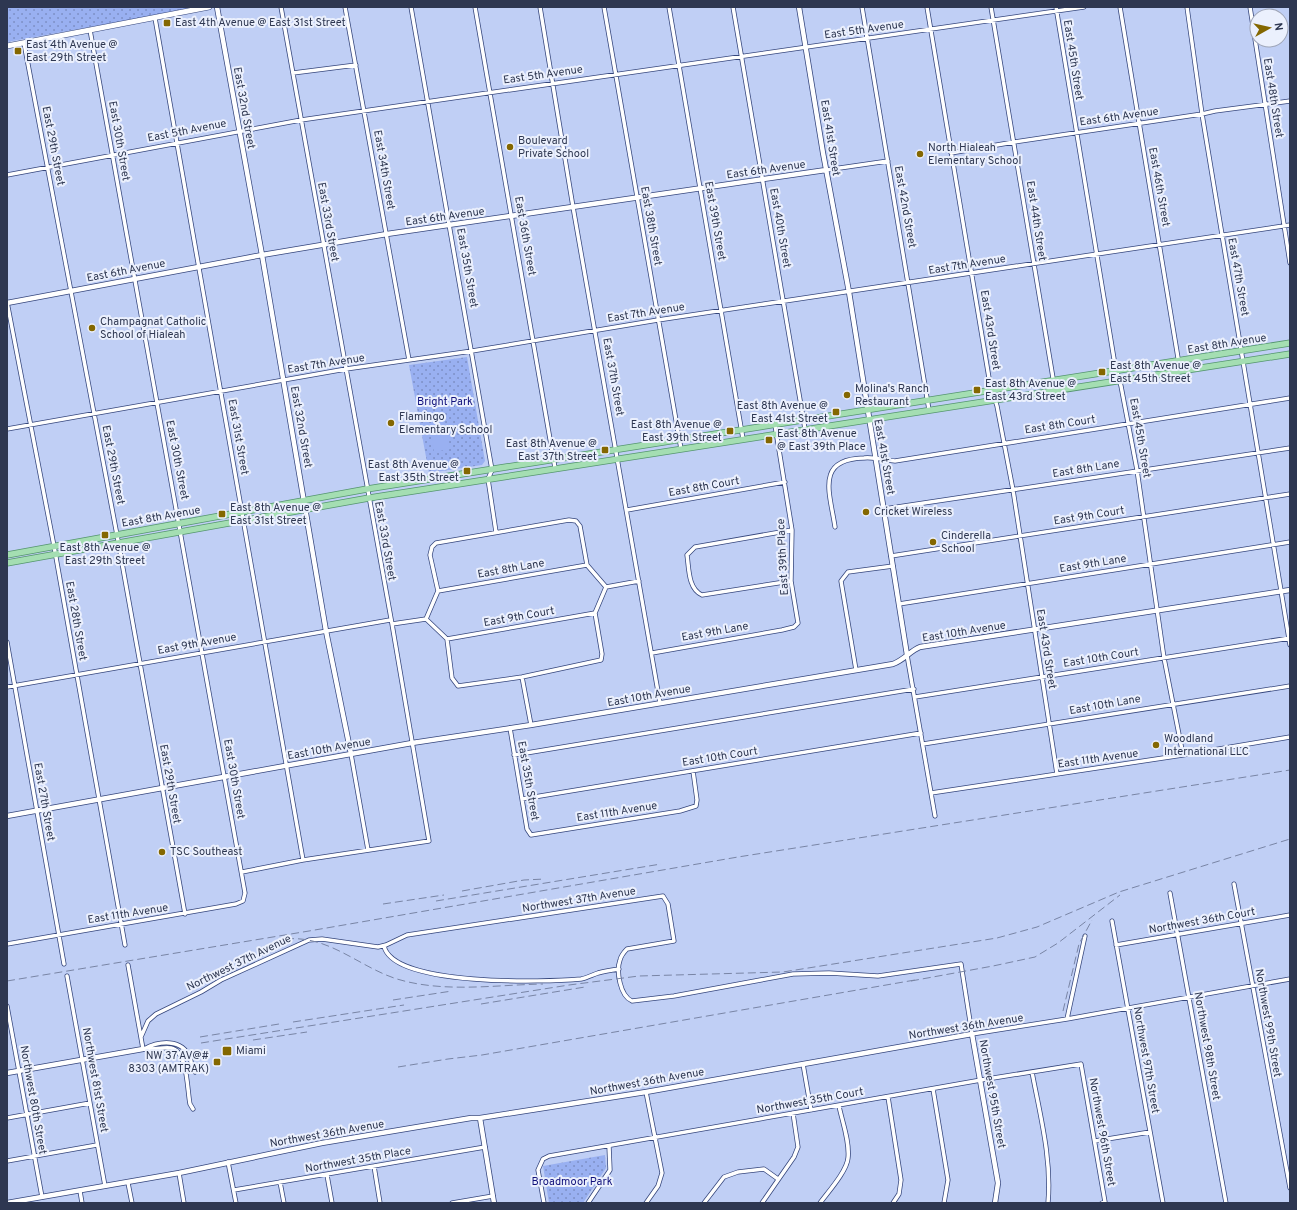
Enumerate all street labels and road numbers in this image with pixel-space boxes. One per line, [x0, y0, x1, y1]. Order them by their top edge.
street label: East 5th Avenue [823, 17, 905, 42]
street label: East 45th Street [1060, 19, 1086, 101]
street label: East 48th Street [1260, 57, 1286, 139]
street label: East 5th Avenue [502, 62, 584, 87]
street label: East 32nd Street [230, 66, 258, 150]
street label: East 41st Street [817, 99, 843, 177]
street label: East 30th Street [105, 100, 133, 182]
street label: East 29th Street [38, 105, 68, 187]
street label: East 6th Avenue [1079, 105, 1160, 129]
street label: East 5th Avenue [146, 116, 228, 146]
street label: East 34th Street [370, 129, 398, 211]
street label: East 46th Street [1145, 146, 1173, 228]
street label: East 6th Avenue [726, 158, 807, 182]
street label: East 42nd Street [891, 165, 919, 249]
street label: East 39th Street [701, 180, 729, 262]
street label: East 44th Street [1023, 180, 1049, 262]
street label: East 33rd Street [314, 181, 342, 263]
street label: East 38th Street [637, 185, 665, 267]
street label: East 40th Street [766, 187, 794, 269]
street label: East 36th Street [511, 195, 539, 277]
street label: East 6th Avenue [405, 205, 486, 229]
street label: East 35th Street [453, 227, 481, 309]
street label: East 47th Street [1224, 237, 1252, 317]
street label: East 7th Avenue [927, 252, 1007, 278]
street label: East 6th Avenue [86, 257, 167, 285]
street label: East 43rd Street [977, 289, 1003, 371]
street label: East 7th Avenue [606, 300, 686, 326]
street label: East 8th Avenue [1187, 331, 1268, 357]
street label: East 37th Street [599, 337, 627, 417]
street label: East 7th Avenue [286, 351, 366, 377]
street label: East 32nd Street [287, 385, 315, 469]
street label: East 45th Street [1126, 397, 1154, 479]
street label: East 31st Street [224, 398, 252, 476]
street label: East 8th Court [1024, 412, 1096, 438]
street label: East 41st Street [870, 418, 898, 496]
street label: East 30th Street [162, 419, 192, 501]
street label: East 29th Street [98, 424, 128, 506]
street label: East 8th Lane [1051, 457, 1121, 481]
street label: East 8th Court [668, 474, 740, 500]
street label: East 33rd Street [371, 500, 399, 582]
street label: East 8th Avenue [121, 503, 202, 531]
street label: East 9th Court [1053, 503, 1125, 529]
street label: East 39th Place [774, 518, 792, 596]
street label: East 9th Lane [1058, 552, 1128, 576]
street label: East 8th Lane [476, 556, 546, 582]
street label: East 28th Street [62, 580, 90, 662]
street label: East 9th Court [483, 604, 555, 630]
street label: East 43rd Street [1033, 608, 1059, 690]
street label: East 10th Avenue [921, 618, 1007, 646]
street label: East 9th Lane [680, 619, 750, 645]
street label: East 9th Avenue [157, 630, 238, 658]
street label: East 10th Court [1062, 645, 1140, 671]
street label: East 10th Avenue [606, 682, 692, 710]
street label: East 10th Lane [1068, 692, 1142, 718]
street label: East 10th Avenue [286, 735, 372, 763]
street label: East 30th Street [220, 738, 248, 820]
street label: East 35th Street [514, 740, 542, 822]
street label: East 29th Street [156, 743, 184, 825]
street label: East 10th Court [681, 744, 759, 770]
street label: East 11th Avenue [1057, 746, 1139, 772]
street label: East 27th Street [30, 762, 58, 842]
street label: East 11th Avenue [576, 799, 658, 825]
street label: Northwest 37th Avenue [521, 884, 637, 916]
street label: East 11th Avenue [87, 901, 169, 927]
street label: Northwest 36th Court [1148, 905, 1256, 937]
street label: Northwest 37th Avenue [184, 932, 294, 994]
street label: Northwest 99th Street [1252, 968, 1284, 1078]
street label: Northwest 98th Street [1191, 991, 1223, 1101]
street label: Northwest 97th Street [1130, 1005, 1162, 1115]
street label: Northwest 36th Avenue [908, 1011, 1024, 1043]
street label: Northwest 81st Street [79, 1026, 111, 1134]
street label: Northwest 95th Street [976, 1039, 1008, 1149]
street label: Northwest 80th Street [17, 1044, 49, 1156]
street label: Northwest 36th Avenue [589, 1065, 705, 1099]
street label: Northwest 96th Street [1086, 1077, 1118, 1187]
street label: Northwest 35th Court [756, 1085, 864, 1117]
street label: Northwest 36th Avenue [269, 1117, 385, 1151]
street label: Northwest 35th Place [304, 1144, 412, 1176]

